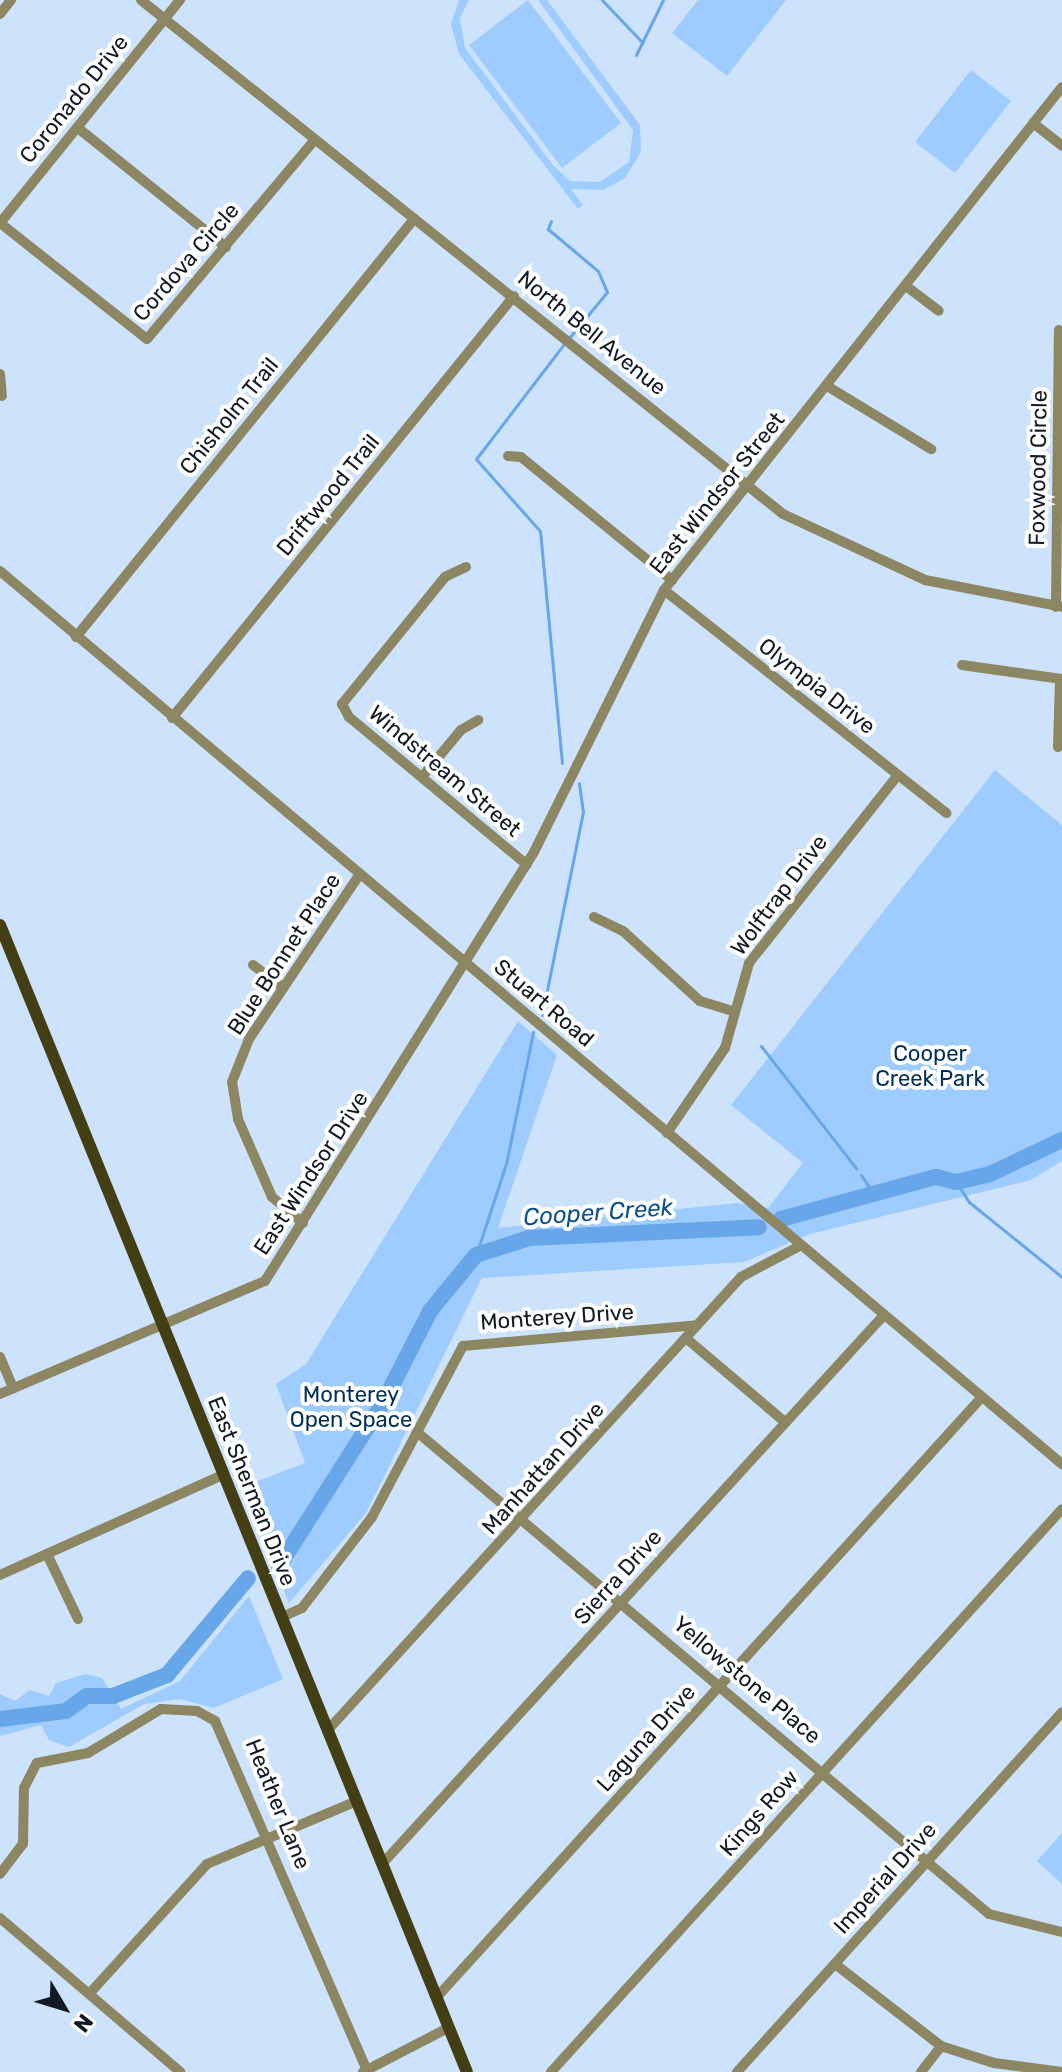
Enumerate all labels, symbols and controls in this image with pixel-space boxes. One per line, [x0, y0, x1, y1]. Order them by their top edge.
street label: Coronado Drive [14, 29, 134, 169]
street label: Cordova Circle [128, 198, 244, 326]
street label: North Bell Avenue [512, 265, 672, 401]
street label: Chisholm Trail [174, 352, 284, 480]
street label: Foxwood Circle [1023, 390, 1053, 546]
street label: East Windsor Street [643, 406, 791, 580]
street label: Driftwood Trail [271, 429, 385, 561]
street label: Olympia Drive [753, 632, 881, 740]
street label: Windstream Street [364, 700, 526, 842]
street label: Wolftrap Drive [725, 830, 833, 960]
street label: Blue Bonnet Place [222, 868, 346, 1040]
street label: Stuart Road [489, 954, 599, 1052]
park label: Cooper Creek Park [875, 1040, 985, 1092]
street label: East Windsor Drive [248, 1086, 374, 1260]
water label: Cooper Creek [522, 1193, 674, 1233]
street label: Monterey Drive [479, 1298, 635, 1336]
park label: Monterey Open Space [290, 1381, 412, 1432]
street label: East Sherman Drive [202, 1393, 302, 1589]
street label: Manhattan Drive [477, 1396, 609, 1540]
street label: Sierra Drive [569, 1524, 667, 1630]
street label: Yellowstone Place [668, 1611, 826, 1749]
street label: Laguna Drive [591, 1679, 701, 1797]
street label: Heather Lane [240, 1735, 316, 1873]
street label: Kings Row [714, 1764, 804, 1862]
street label: Imperial Drive [828, 1817, 942, 1939]
north arrow [24, 1968, 104, 2048]
text: N [68, 2009, 99, 2038]

